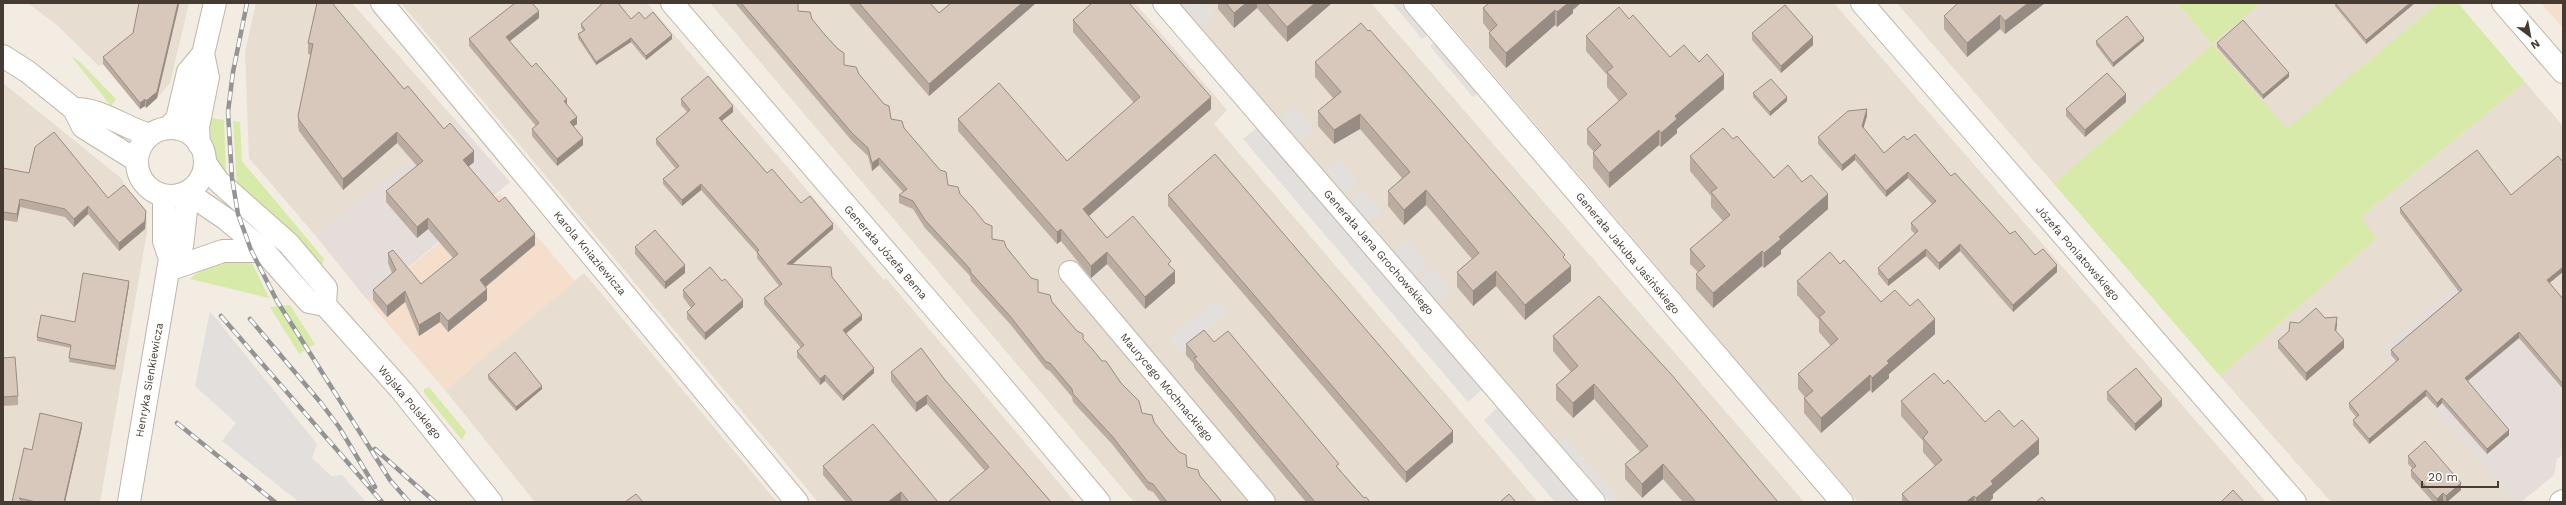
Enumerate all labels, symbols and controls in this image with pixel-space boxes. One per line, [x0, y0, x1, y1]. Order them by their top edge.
north arrow [2510, 16, 2550, 56]
text: N [2528, 36, 2542, 52]
street label: Generała Jana Grochowskiego [1321, 187, 1436, 318]
street label: Generała Jakuba Jasińskiego [1573, 190, 1682, 317]
street label: Generała Józefa Bema [841, 203, 930, 302]
street label: Józefa Poniatowskiego [2033, 203, 2122, 303]
street label: Karola Kniaziewicza [551, 209, 629, 298]
street label: Henryka Sienkiewicza [133, 322, 166, 438]
street label: Maurycego Mochnackiego [1118, 331, 1216, 444]
street label: Wojska Polskiego [375, 363, 444, 442]
scale bar [2422, 463, 2498, 489]
text: 20 m [2428, 470, 2458, 484]

